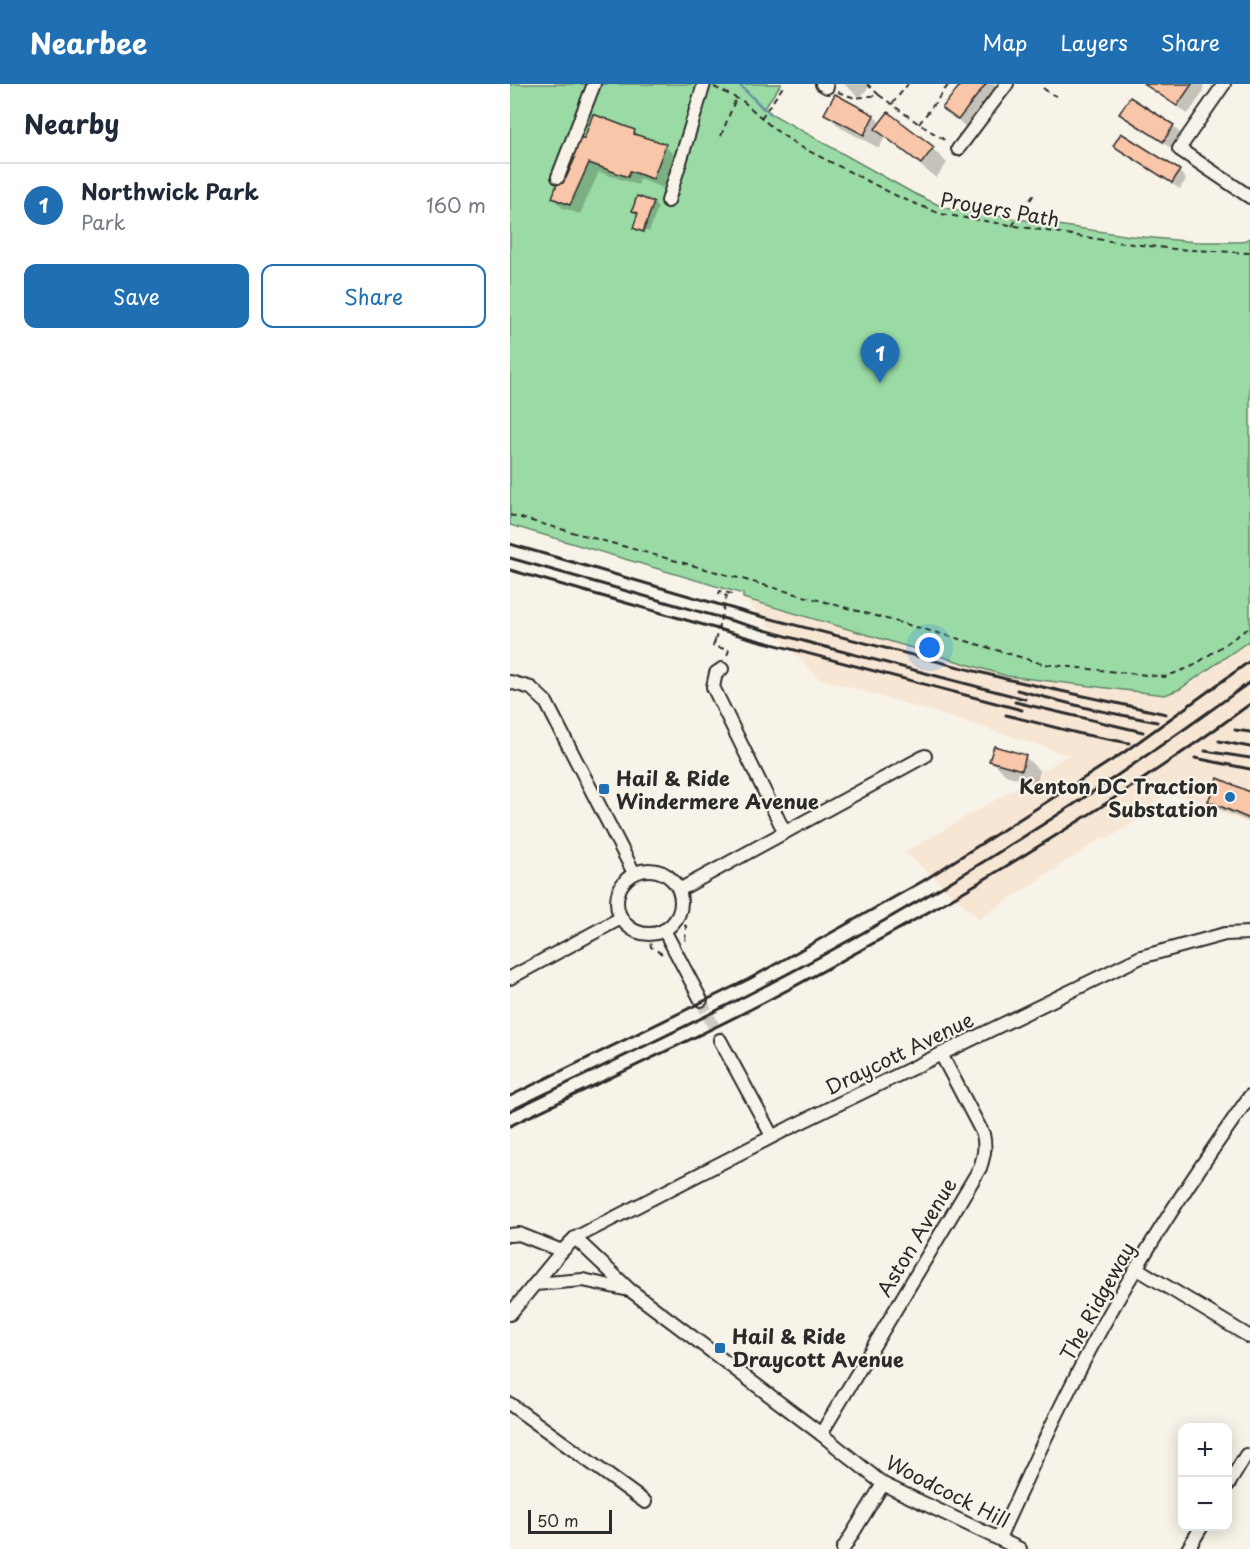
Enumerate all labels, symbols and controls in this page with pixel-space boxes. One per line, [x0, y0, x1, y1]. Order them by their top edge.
text: Nearbee [30, 21, 147, 64]
text: Map [983, 26, 1027, 58]
text: Layers [1060, 26, 1128, 58]
text: Share [1161, 26, 1220, 58]
text: Nearby [24, 104, 119, 143]
text: Northwick Park [81, 174, 259, 207]
street label: Proyers Path [938, 184, 1062, 234]
text: 1 [39, 190, 48, 220]
text: 160 m [426, 190, 486, 220]
text: Park [81, 207, 126, 237]
button: Save [24, 264, 249, 328]
button: Share [261, 264, 486, 328]
pin: 1 [860, 334, 899, 383]
your location [915, 633, 944, 662]
place label: Hail & Ride Windermere Avenue [616, 763, 819, 816]
place label: Kenton DC Traction Substation [1019, 771, 1218, 824]
marker: Hail & Ride Windermere Avenue [597, 782, 611, 796]
marker: Kenton DC Traction Substation [1223, 790, 1237, 804]
street label: Draycott Avenue [820, 1004, 978, 1102]
street label: Aston Avenue [869, 1172, 963, 1302]
street label: The Ridgeway [1052, 1236, 1142, 1366]
place label: Hail & Ride Draycott Avenue [732, 1321, 904, 1374]
marker: Hail & Ride Draycott Avenue [713, 1341, 727, 1355]
map controls [1178, 1423, 1232, 1531]
button: + [1178, 1423, 1232, 1477]
street label: Woodcock Hill [881, 1447, 1015, 1535]
button: − [1178, 1477, 1232, 1531]
scale bar [528, 1507, 612, 1534]
text: 50 m [537, 1508, 578, 1532]

